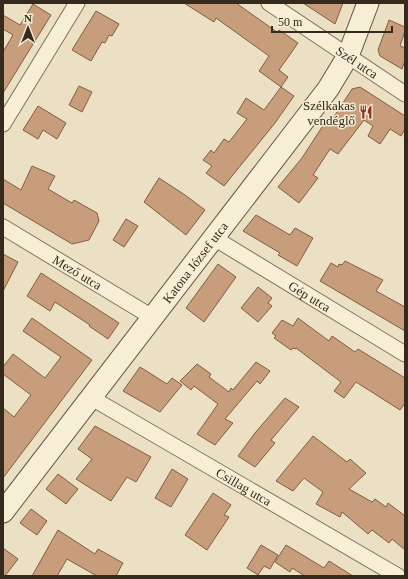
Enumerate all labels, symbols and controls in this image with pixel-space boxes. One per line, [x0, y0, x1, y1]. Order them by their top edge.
north arrow [8, 8, 48, 48]
scale bar [272, 8, 392, 34]
text: N [24, 12, 32, 24]
text: 50 m [278, 15, 303, 29]
street label: Szél utca [333, 43, 381, 82]
place label: Szélkakas vendéglő [303, 98, 355, 128]
restaurant icon: Szélkakas vendéglő [358, 104, 374, 120]
street label: Katona József utca [159, 219, 231, 306]
street label: Mező utca [50, 252, 105, 293]
street label: Gép utca [286, 278, 333, 315]
street label: Csillag utca [213, 465, 274, 509]

